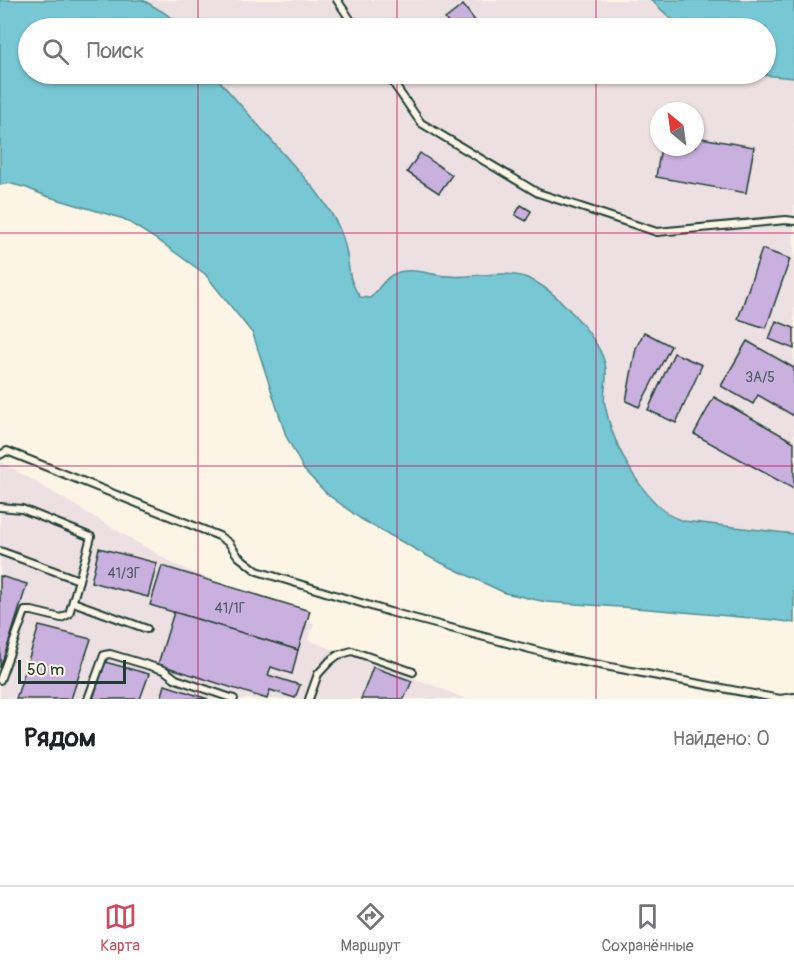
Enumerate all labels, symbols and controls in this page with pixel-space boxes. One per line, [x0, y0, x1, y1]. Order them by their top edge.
search box [18, 18, 776, 84]
icon: search [39, 35, 72, 68]
text: Поиск [87, 37, 144, 65]
north arrow [650, 102, 704, 156]
house number: 3А/5 [745, 369, 775, 386]
house number: 41/3Г [107, 565, 141, 582]
house number: 41/1Г [215, 600, 245, 617]
scale bar [18, 657, 126, 684]
text: 50 m [27, 660, 64, 680]
text: Рядом [24, 722, 96, 754]
text: Найдено: 0 [673, 726, 770, 751]
tab: Карта [100, 900, 140, 956]
tab: Маршрут [341, 900, 401, 956]
tab: Сохранённые [601, 900, 694, 956]

